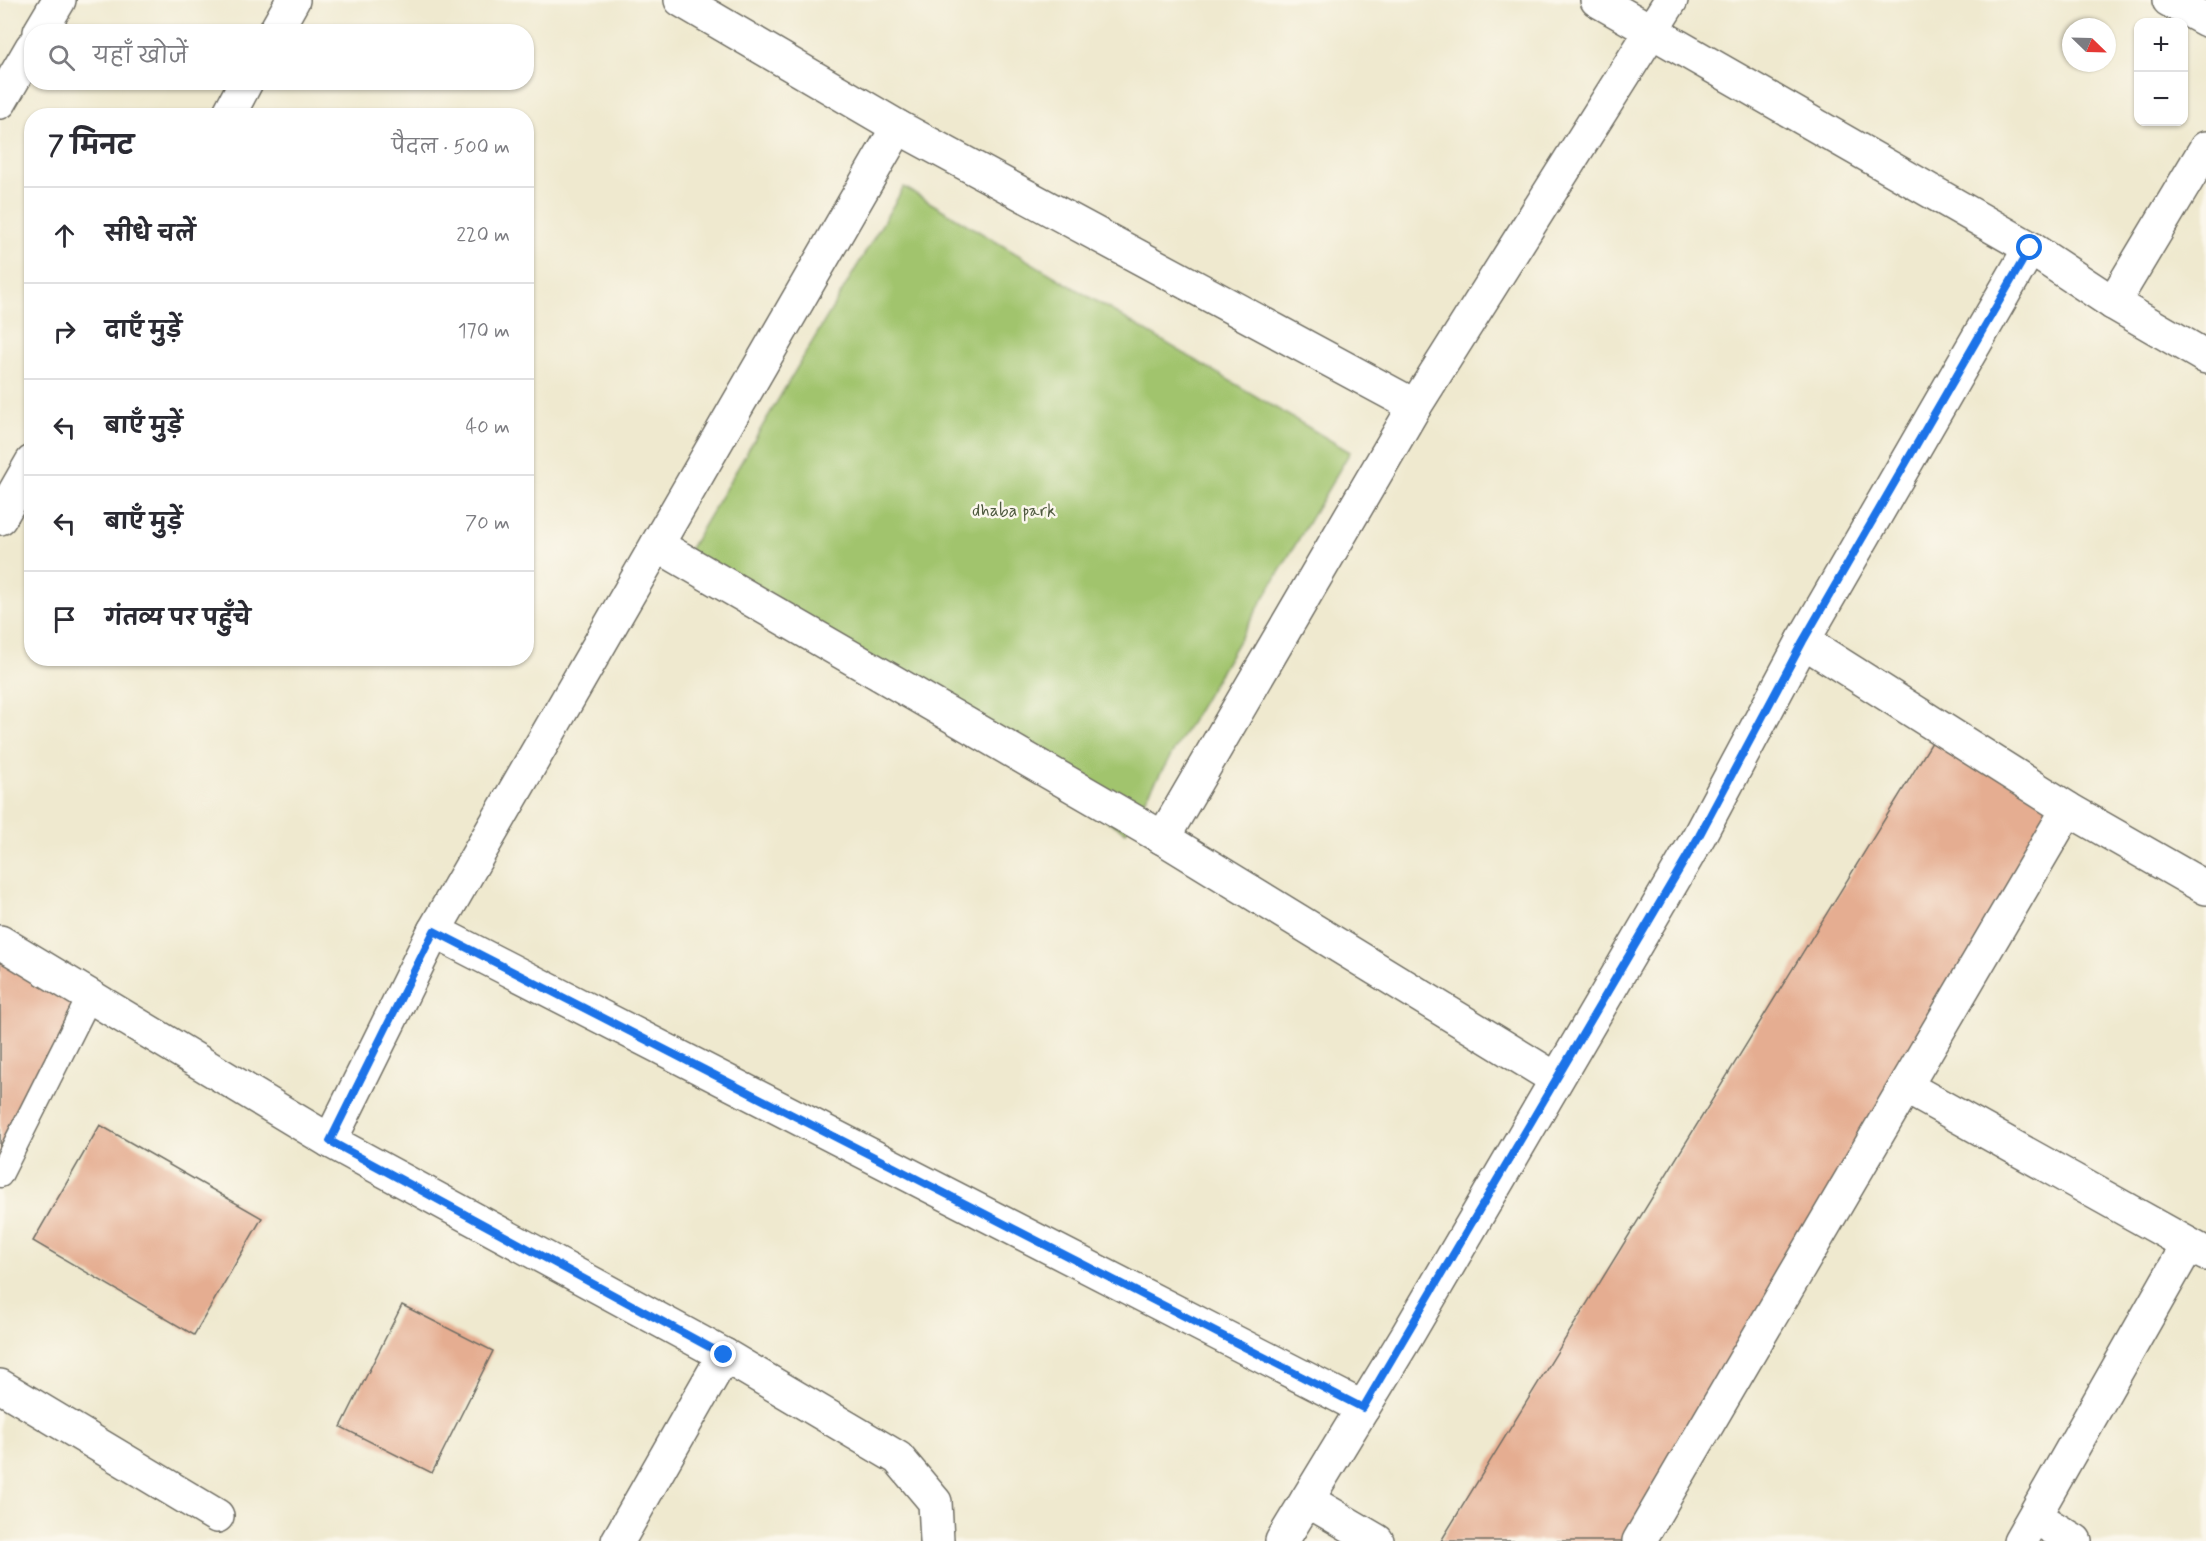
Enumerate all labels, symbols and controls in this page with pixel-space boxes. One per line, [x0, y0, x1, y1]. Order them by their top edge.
north arrow [2062, 18, 2116, 72]
map controls [2134, 18, 2188, 126]
button: + [2134, 18, 2188, 72]
search box [24, 24, 534, 90]
icon: search [45, 41, 78, 74]
text: यहाँ खोजें [93, 43, 188, 71]
button: − [2134, 72, 2188, 126]
text: 7 मिनट [48, 130, 134, 164]
text: पैदल · 500 m [392, 134, 510, 161]
icon: ahead [48, 219, 81, 252]
text: सीधे चलें [105, 221, 195, 249]
text: 220 m [456, 222, 510, 249]
route start [2016, 234, 2042, 260]
icon: right [48, 315, 81, 348]
text: दाएँ मुड़ें [105, 317, 182, 345]
text: 170 m [458, 318, 510, 345]
icon: left [48, 411, 81, 444]
text: बाएँ मुड़ें [105, 413, 183, 441]
text: 40 m [466, 414, 510, 441]
park label: dhaba park [972, 499, 1056, 523]
icon: left [48, 507, 81, 540]
text: बाएँ मुड़ें [105, 509, 183, 537]
text: 70 m [465, 510, 510, 537]
icon: arrive [48, 603, 81, 636]
text: गंतव्य पर पहुँचे [105, 605, 251, 633]
route end [710, 1341, 736, 1367]

